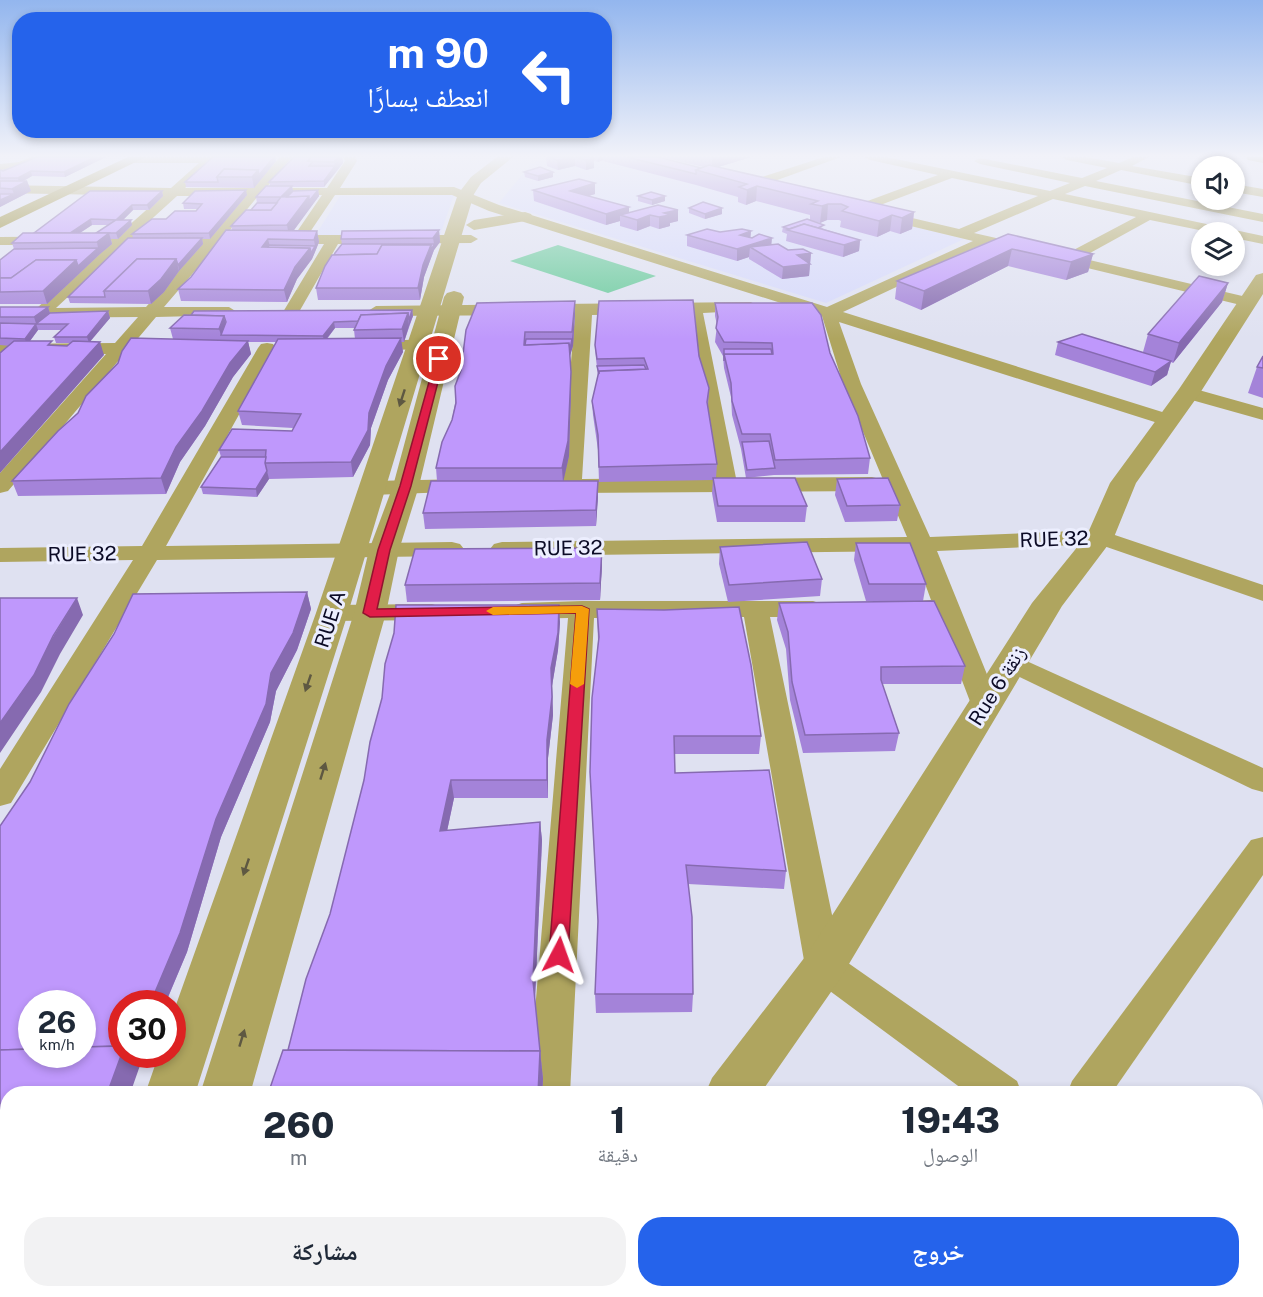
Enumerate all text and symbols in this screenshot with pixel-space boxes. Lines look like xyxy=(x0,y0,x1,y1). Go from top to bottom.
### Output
text: 90 m xyxy=(387,28,489,77)
icon: left xyxy=(510,36,588,114)
text: انعطف يسارًا xyxy=(368,81,489,113)
map controls xyxy=(1191,156,1245,276)
button: sound xyxy=(1191,156,1245,210)
button: layers xyxy=(1191,222,1245,276)
pin xyxy=(413,333,464,384)
icon: arrive xyxy=(422,342,455,375)
one-way arrow xyxy=(396,389,406,407)
street label: RUE 32 xyxy=(1019,526,1089,552)
street label: RUE 32 xyxy=(533,535,603,561)
street label: RUE 32 xyxy=(47,541,117,567)
street label: RUE A xyxy=(310,587,350,651)
street label: Rue 6 زنقة xyxy=(963,642,1031,730)
one-way arrow xyxy=(303,674,313,692)
one-way arrow xyxy=(319,762,328,780)
one-way arrow xyxy=(240,858,250,876)
position arrow xyxy=(527,923,591,987)
speed limit sign: 30 xyxy=(108,990,186,1068)
text: 26 xyxy=(38,1004,76,1040)
one-way arrow xyxy=(238,1029,247,1047)
text: km/h xyxy=(39,1036,75,1053)
text: 1 xyxy=(610,1099,626,1141)
text: 19:43 xyxy=(901,1099,1000,1141)
text: 260 xyxy=(263,1104,335,1146)
text: دقيقة xyxy=(597,1143,638,1167)
text: الوصول xyxy=(923,1143,978,1167)
text: m xyxy=(290,1146,307,1170)
button: مشاركة xyxy=(24,1217,626,1286)
button: خروج xyxy=(638,1217,1239,1286)

